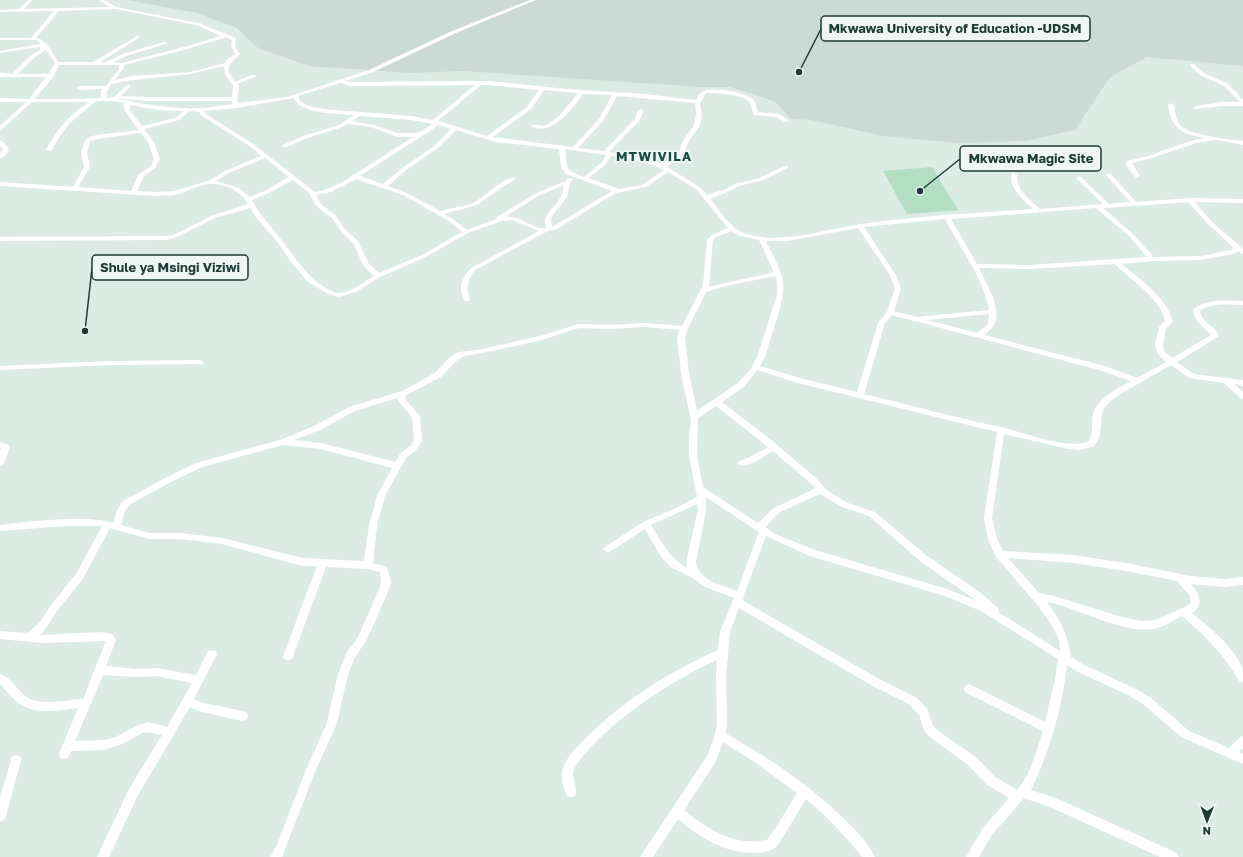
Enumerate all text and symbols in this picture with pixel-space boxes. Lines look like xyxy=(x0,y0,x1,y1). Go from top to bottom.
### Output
callout: Mkwawa University of Education -UDSM xyxy=(821,16,1090,41)
text: Mkwawa University of Education -UDSM xyxy=(829,20,1082,36)
callout: Mkwawa Magic Site xyxy=(960,146,1101,171)
district label: MTWIVILA xyxy=(616,148,692,164)
text: Mkwawa Magic Site xyxy=(969,150,1094,166)
callout: Shule ya Msingi Viziwi xyxy=(92,255,248,280)
text: Shule ya Msingi Viziwi xyxy=(100,259,240,275)
north arrow xyxy=(1187,801,1227,841)
text: N xyxy=(1203,825,1211,838)

